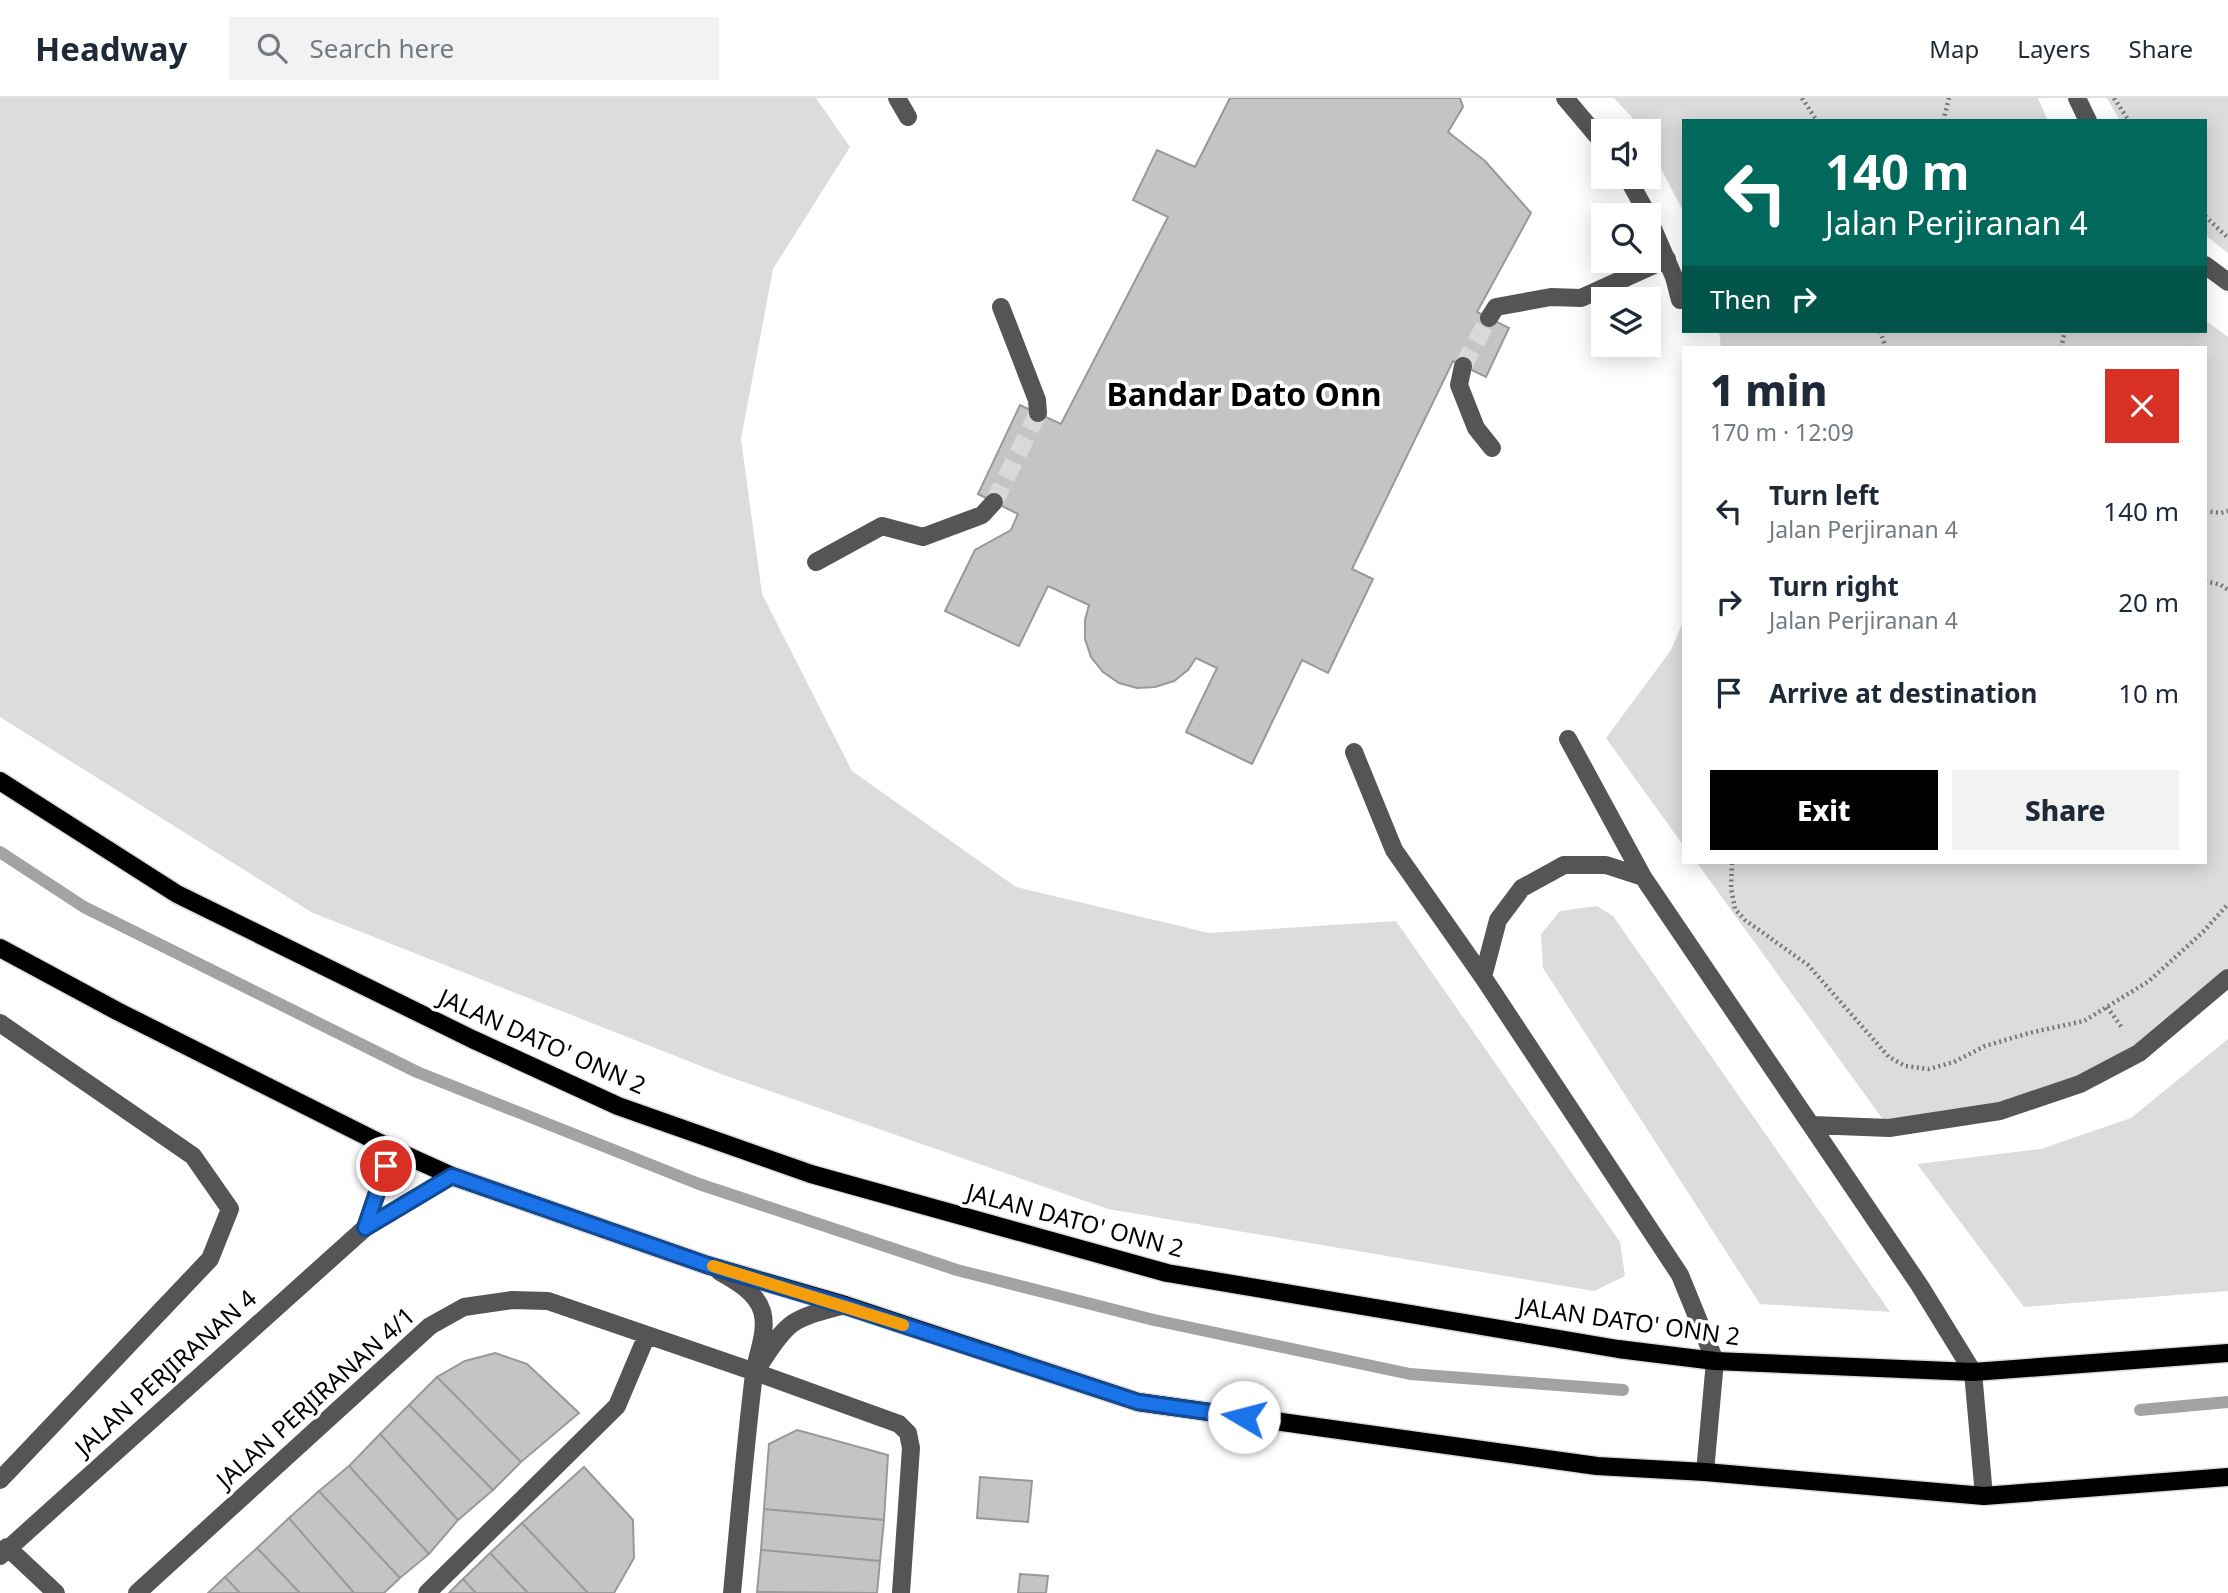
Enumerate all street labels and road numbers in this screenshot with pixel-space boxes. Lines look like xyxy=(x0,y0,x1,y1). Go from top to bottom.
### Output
street label: JALAN DATO' ONN 2 xyxy=(432,979,651,1101)
street label: JALAN DATO' ONN 2 xyxy=(961,1174,1188,1264)
street label: JALAN PERJIRANAN 4 xyxy=(66,1281,263,1464)
street label: JALAN DATO' ONN 2 xyxy=(1514,1288,1742,1352)
street label: JALAN PERJIRANAN 4/1 xyxy=(207,1299,421,1496)

